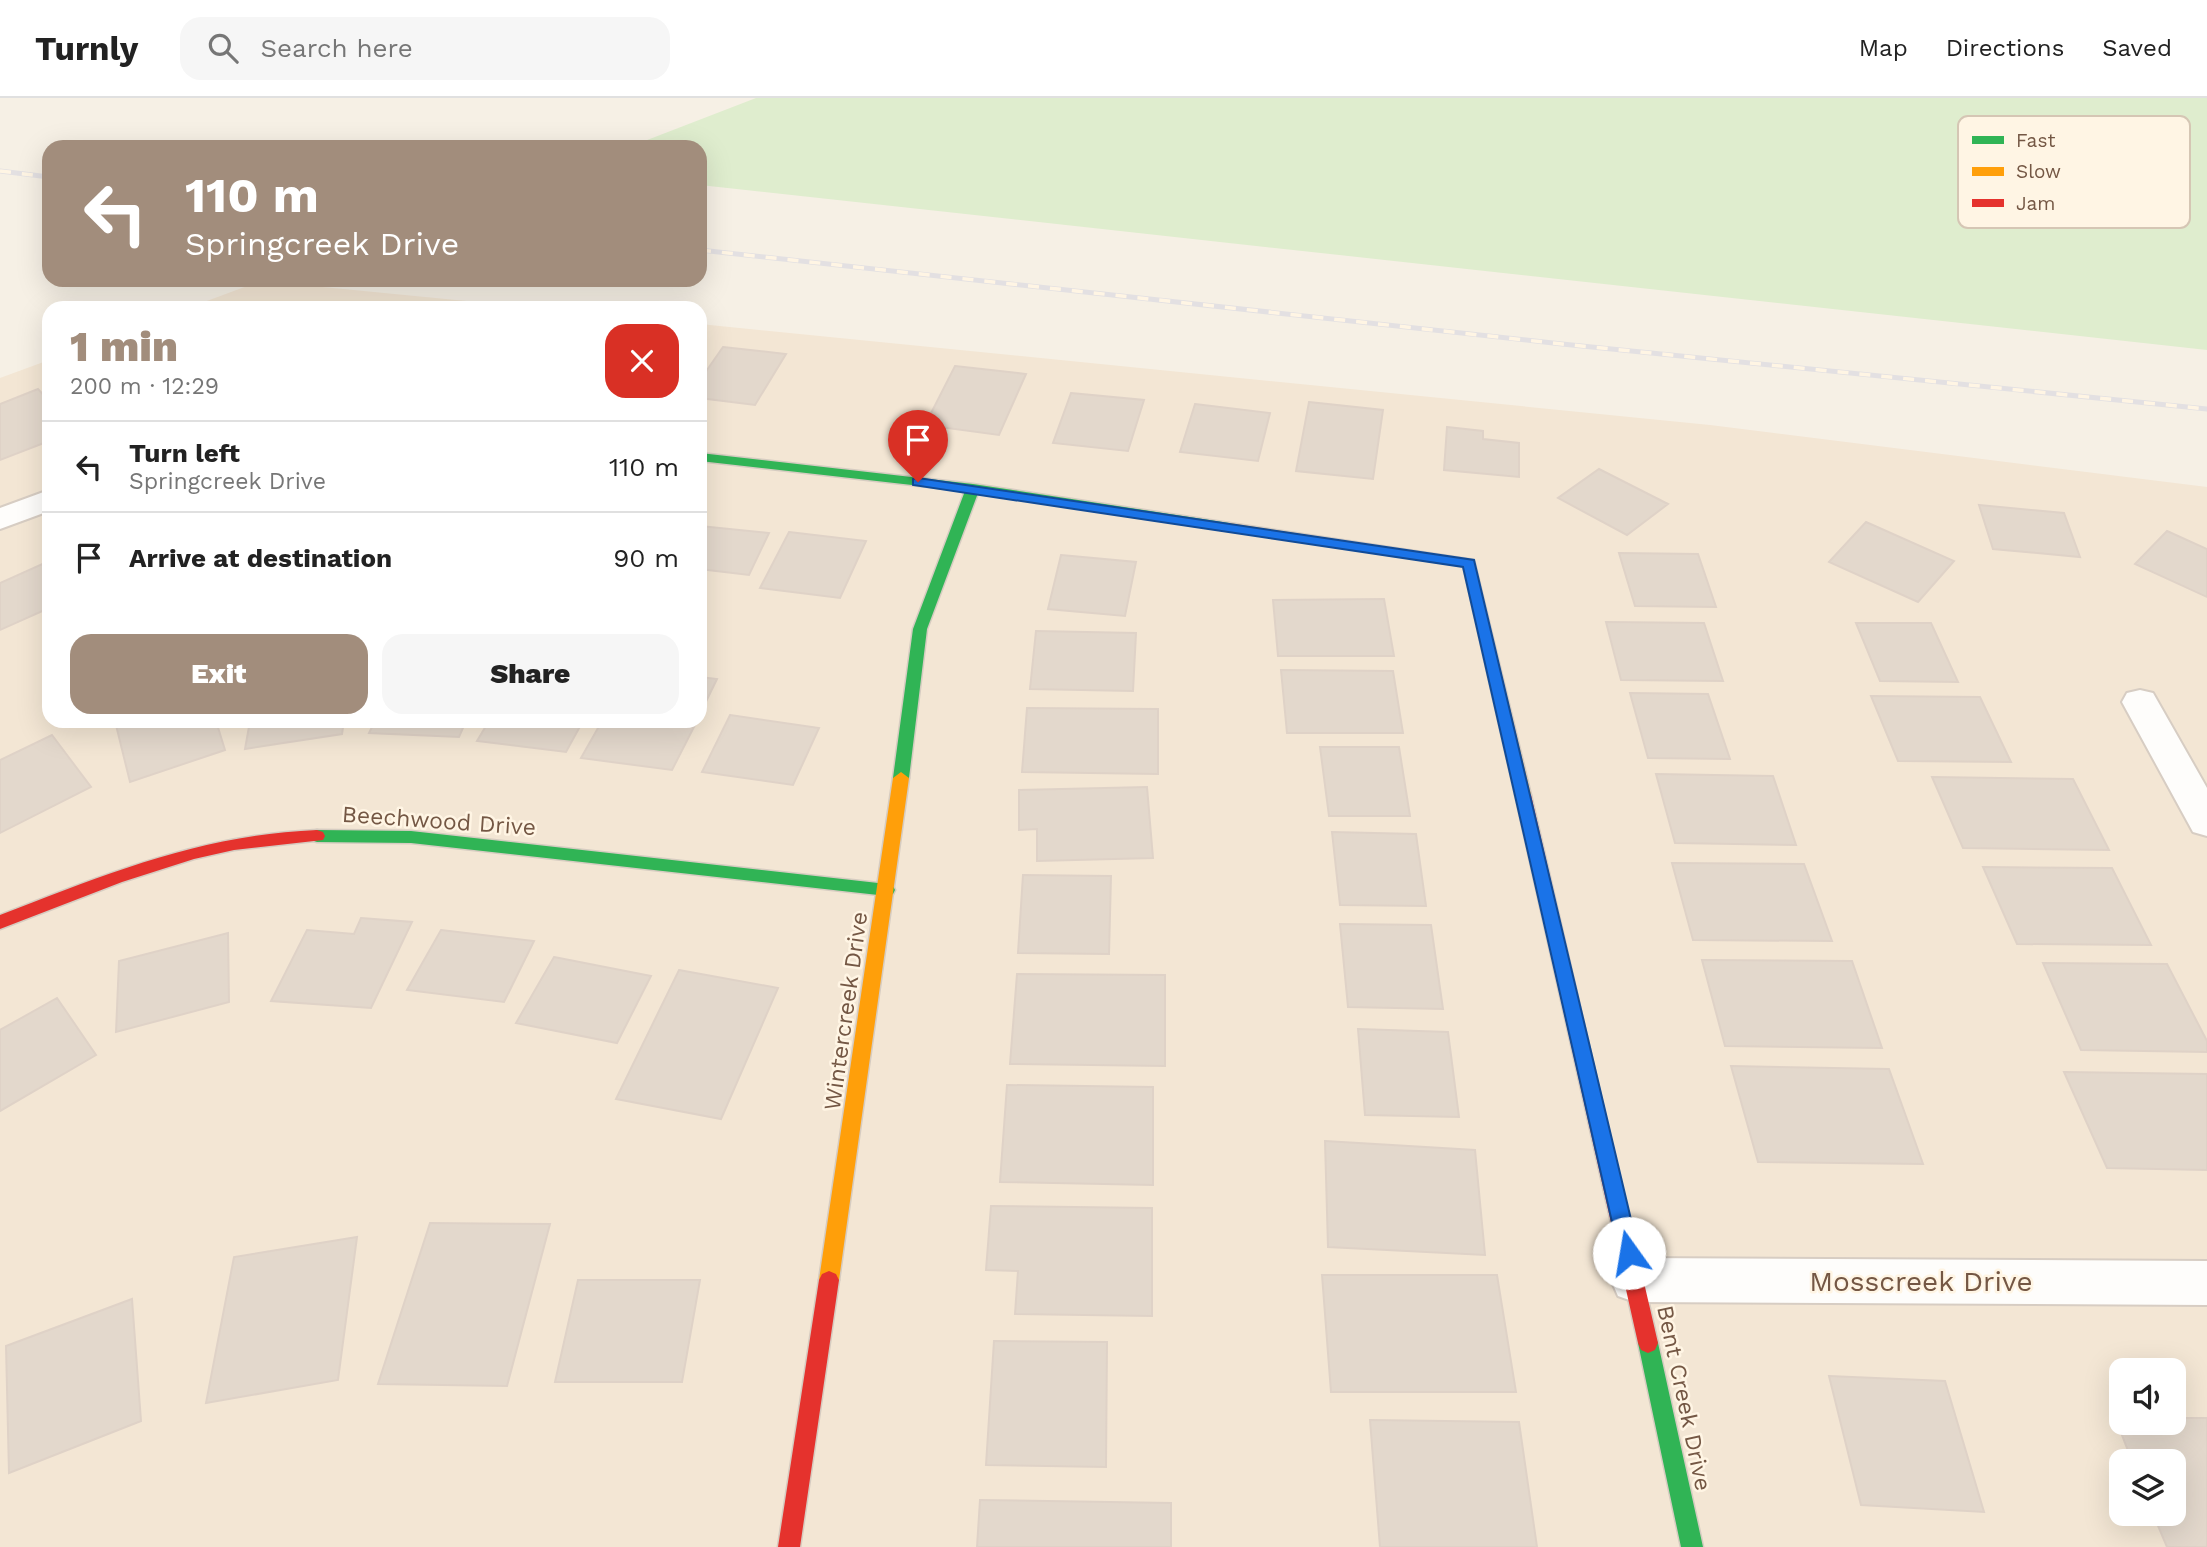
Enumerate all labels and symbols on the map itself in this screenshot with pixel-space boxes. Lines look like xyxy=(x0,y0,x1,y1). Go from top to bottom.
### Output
legend xyxy=(1958,116,2190,228)
text: Fast xyxy=(2016,129,2055,152)
text: Slow xyxy=(2016,160,2061,183)
text: Jam xyxy=(2016,192,2055,215)
pin xyxy=(888,410,948,482)
street label: Beechwood Drive xyxy=(341,801,537,841)
street label: Wintercreek Drive xyxy=(819,910,873,1112)
position arrow xyxy=(1592,1216,1666,1290)
street label: Mosscreek Drive xyxy=(1809,1265,2033,1298)
street label: Bent Creek Drive xyxy=(1651,1303,1717,1493)

